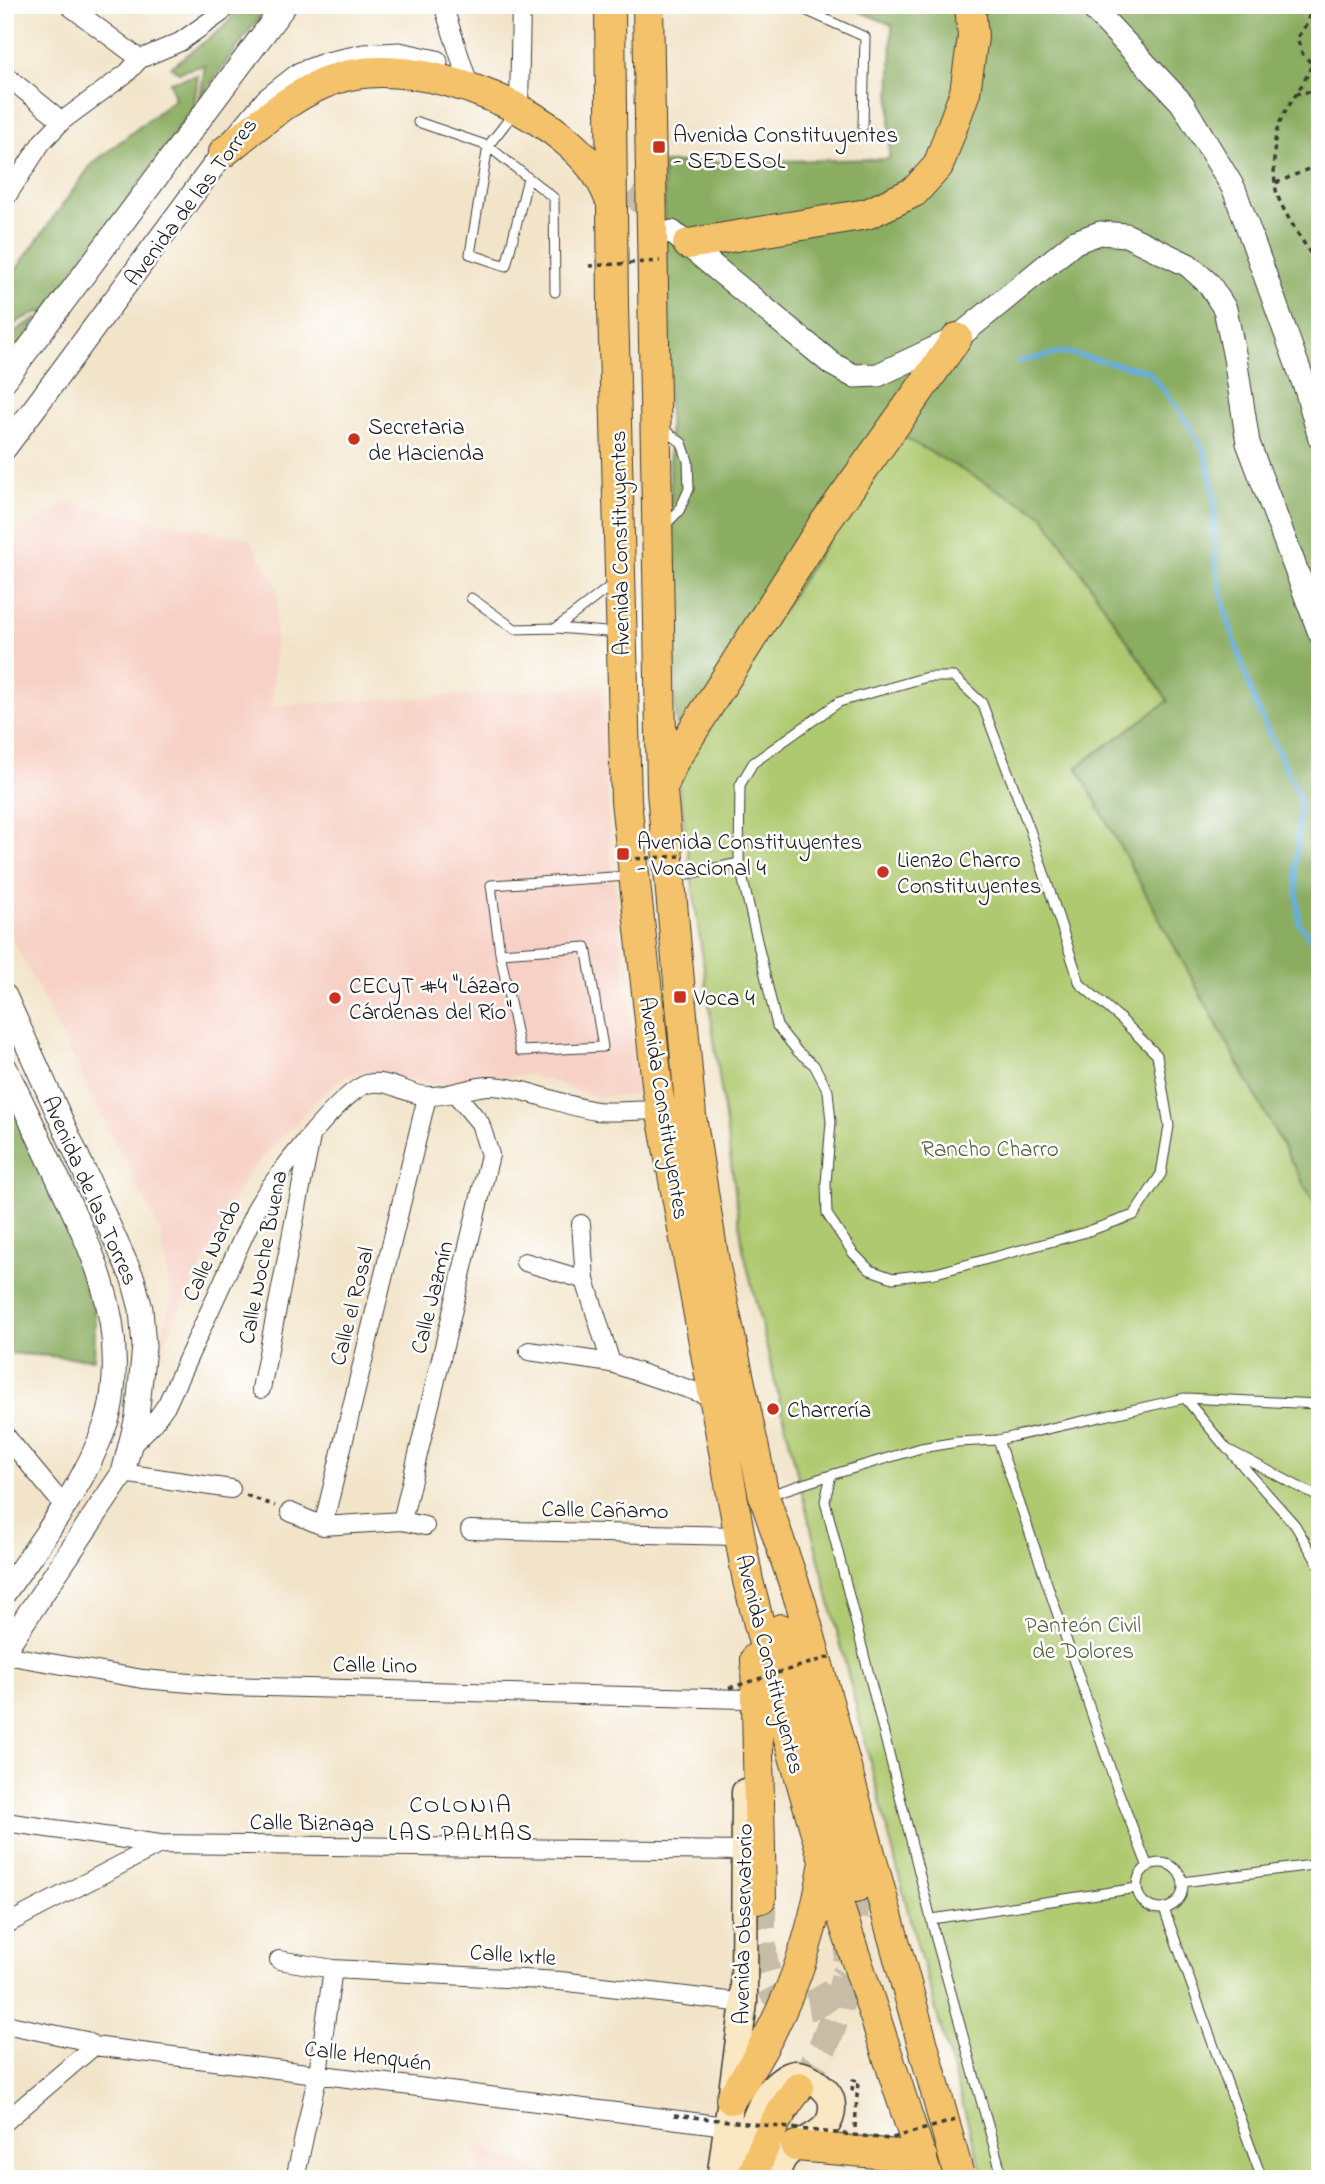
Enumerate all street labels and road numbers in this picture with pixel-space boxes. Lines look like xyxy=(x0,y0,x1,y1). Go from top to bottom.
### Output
street label: Avenida de las Torres xyxy=(117,111,267,294)
street label: Avenida Constituyentes xyxy=(603,430,642,656)
street label: Avenida Constituyentes xyxy=(627,995,696,1222)
street label: Avenida de las Torres xyxy=(32,1091,145,1291)
street label: Calle Noche Buena xyxy=(231,1168,297,1347)
street label: Calle Nardo xyxy=(175,1195,251,1307)
street label: Calle Jazmín xyxy=(403,1238,463,1358)
street label: Calle el Rosal xyxy=(323,1244,384,1370)
street label: Calle Cañamo xyxy=(541,1494,669,1529)
street label: Avenida Constituyentes xyxy=(723,1551,812,1778)
street label: Calle Lino xyxy=(332,1649,418,1684)
street label: Calle Biznaga xyxy=(249,1807,375,1843)
street label: Avenida Observatorio xyxy=(726,1823,763,2025)
street label: Calle Ixtle xyxy=(469,1937,558,1976)
street label: Calle Henquén xyxy=(302,2033,433,2082)

